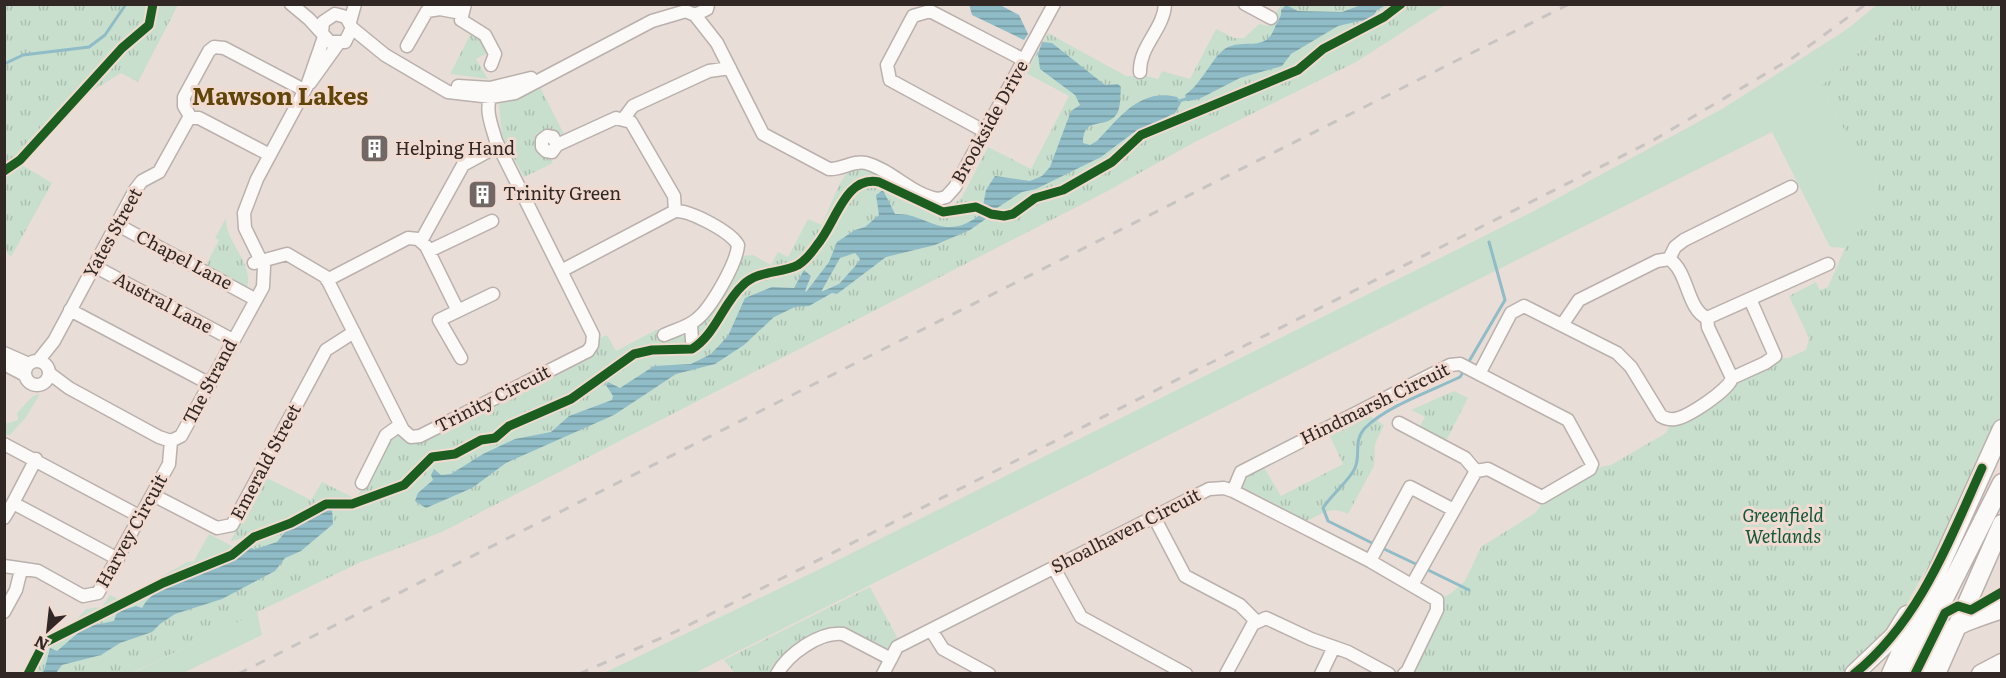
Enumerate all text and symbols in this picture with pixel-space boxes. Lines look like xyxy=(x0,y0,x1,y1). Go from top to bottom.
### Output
street label: Brookside Drive xyxy=(944,55,1034,188)
district label: Mawson Lakes xyxy=(192,77,368,112)
building icon: Helping Hand xyxy=(358,133,390,165)
place label: Helping Hand xyxy=(395,134,515,161)
building icon: Trinity Green xyxy=(466,178,498,210)
place label: Trinity Green xyxy=(503,179,621,206)
street label: Yates Street xyxy=(76,181,148,282)
street label: Chapel Lane xyxy=(132,222,238,295)
street label: Austral Lane xyxy=(109,264,218,339)
street label: The Strand xyxy=(175,334,243,429)
street label: Hindmarsh Circuit xyxy=(1295,354,1454,451)
street label: Trinity Circuit xyxy=(430,357,555,438)
street label: Emerald Street xyxy=(223,398,307,524)
street label: Harvey Circuit xyxy=(88,468,173,592)
street label: Shoalhaven Circuit xyxy=(1046,480,1205,579)
park label: Greenfield Wetlands xyxy=(1742,501,1824,549)
north arrow xyxy=(18,600,78,660)
text: N xyxy=(29,631,52,658)

